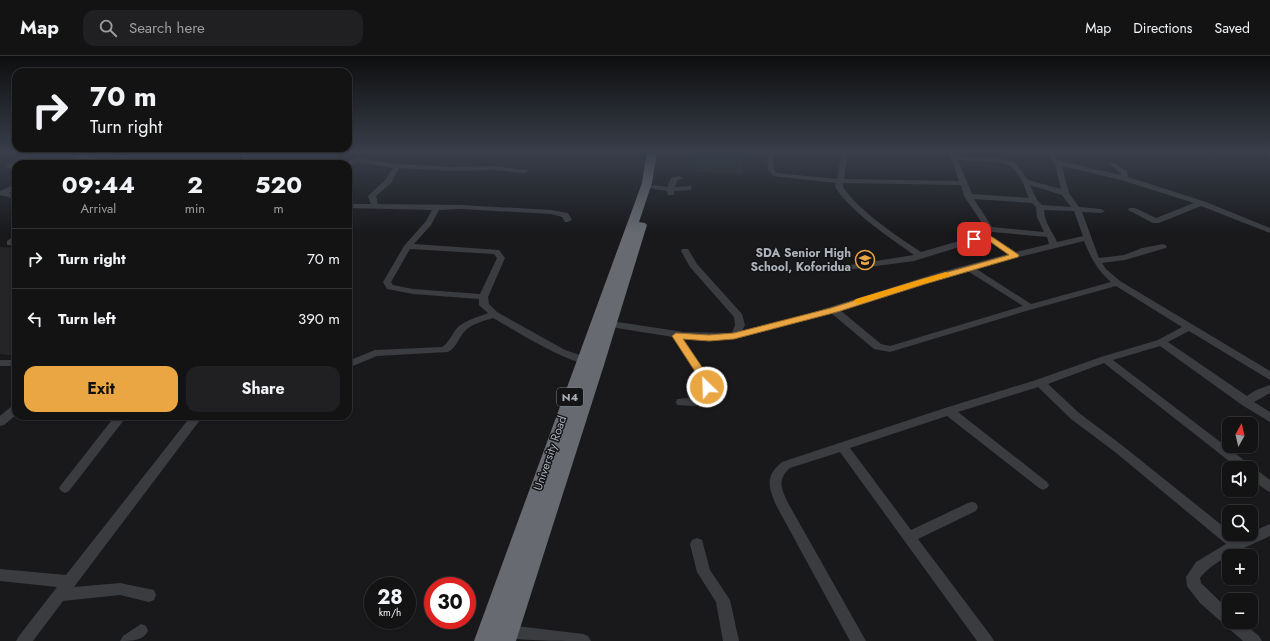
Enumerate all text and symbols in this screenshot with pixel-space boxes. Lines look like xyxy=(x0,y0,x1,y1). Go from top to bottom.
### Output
search box xyxy=(83,10,363,46)
text: Map xyxy=(20,14,59,41)
icon: search xyxy=(97,17,119,39)
text: Search here xyxy=(129,17,205,39)
text: Map xyxy=(1085,18,1111,38)
text: Directions xyxy=(1133,18,1193,38)
text: Saved xyxy=(1215,18,1250,38)
text: 70 m xyxy=(90,76,157,117)
icon: right xyxy=(24,84,76,136)
text: Turn right xyxy=(90,114,162,140)
text: 09:44 xyxy=(62,167,135,202)
text: 2 xyxy=(187,167,203,202)
text: 520 xyxy=(255,167,302,202)
text: Arrival xyxy=(81,199,116,218)
text: min xyxy=(185,199,205,218)
text: m xyxy=(274,199,284,218)
pin xyxy=(957,222,991,256)
icon: arrive xyxy=(963,228,985,250)
place label: SDA Senior High School, Koforidua xyxy=(751,244,851,276)
icon: right xyxy=(24,248,46,270)
text: Turn right xyxy=(58,248,126,270)
text: 70 m xyxy=(307,248,340,270)
school or university icon: SDA Senior High School, Koforidua xyxy=(854,249,876,271)
icon: left xyxy=(24,308,46,330)
text: Turn left xyxy=(58,308,116,330)
text: 390 m xyxy=(298,308,340,330)
button: Exit xyxy=(24,366,178,412)
button: Share xyxy=(186,366,340,412)
position arrow xyxy=(686,366,728,408)
road number: N4 xyxy=(557,388,583,406)
street label: University Road xyxy=(529,413,571,493)
north arrow xyxy=(1222,417,1258,453)
map controls xyxy=(1222,417,1258,629)
button: sound xyxy=(1222,461,1258,497)
button: search xyxy=(1222,505,1258,541)
button: + xyxy=(1222,549,1258,585)
speed limit sign: 30 xyxy=(424,577,476,629)
text: 28 xyxy=(377,583,403,612)
button: − xyxy=(1222,593,1258,629)
text: km/h xyxy=(379,605,401,620)

